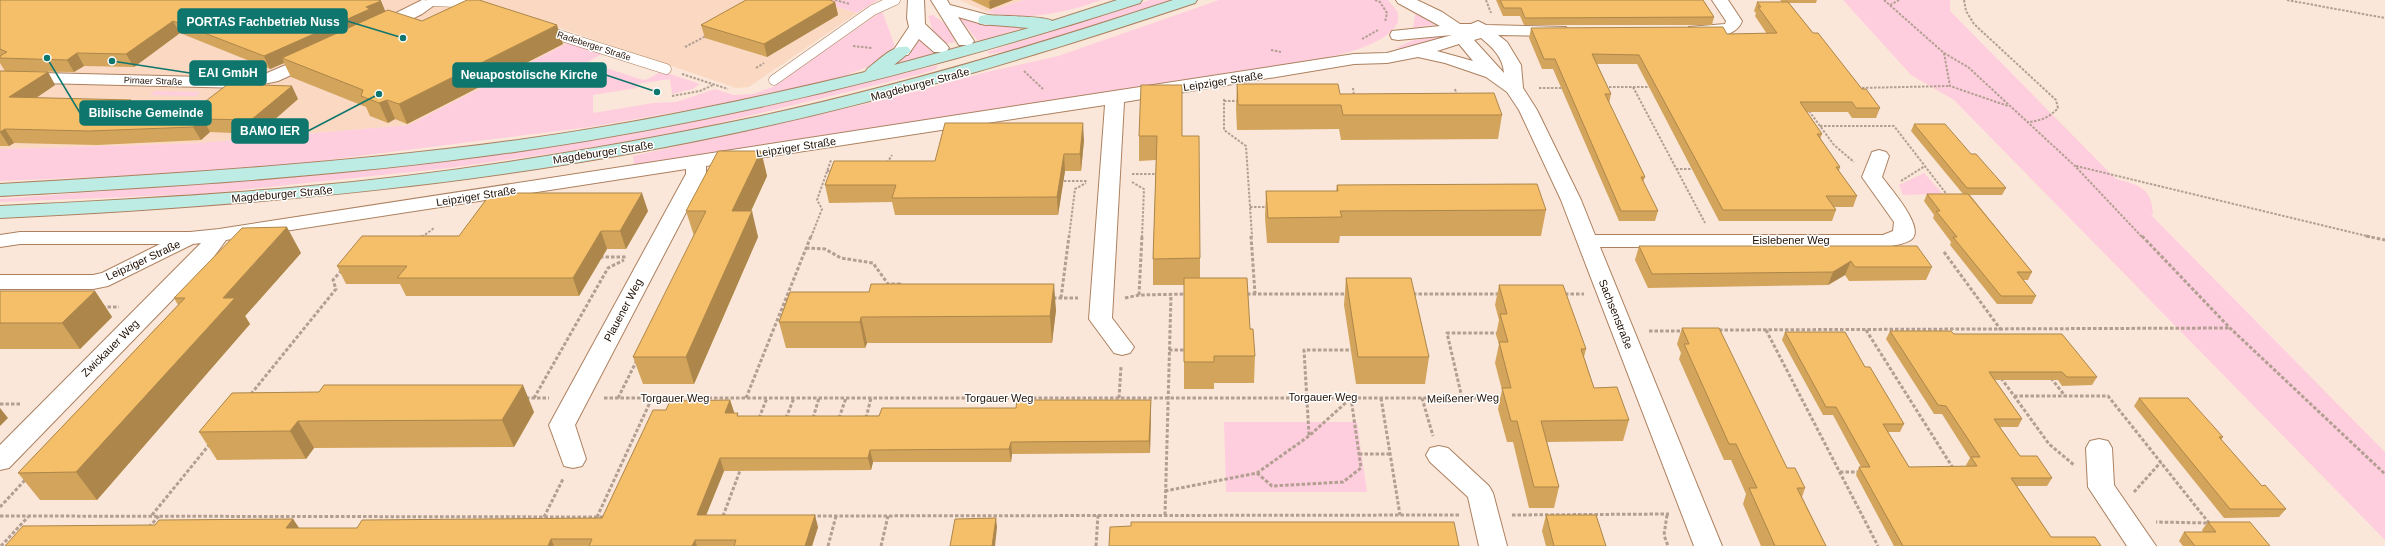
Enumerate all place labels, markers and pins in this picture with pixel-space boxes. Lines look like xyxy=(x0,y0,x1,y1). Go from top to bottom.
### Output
callout: PORTAS Fachbetrieb Nuss xyxy=(178,9,347,33)
callout: EAI GmbH xyxy=(190,61,266,85)
callout: Neuapostolische Kirche xyxy=(453,63,606,87)
callout: Biblische Gemeinde xyxy=(80,101,211,125)
callout: BAMO IER xyxy=(232,119,308,143)

